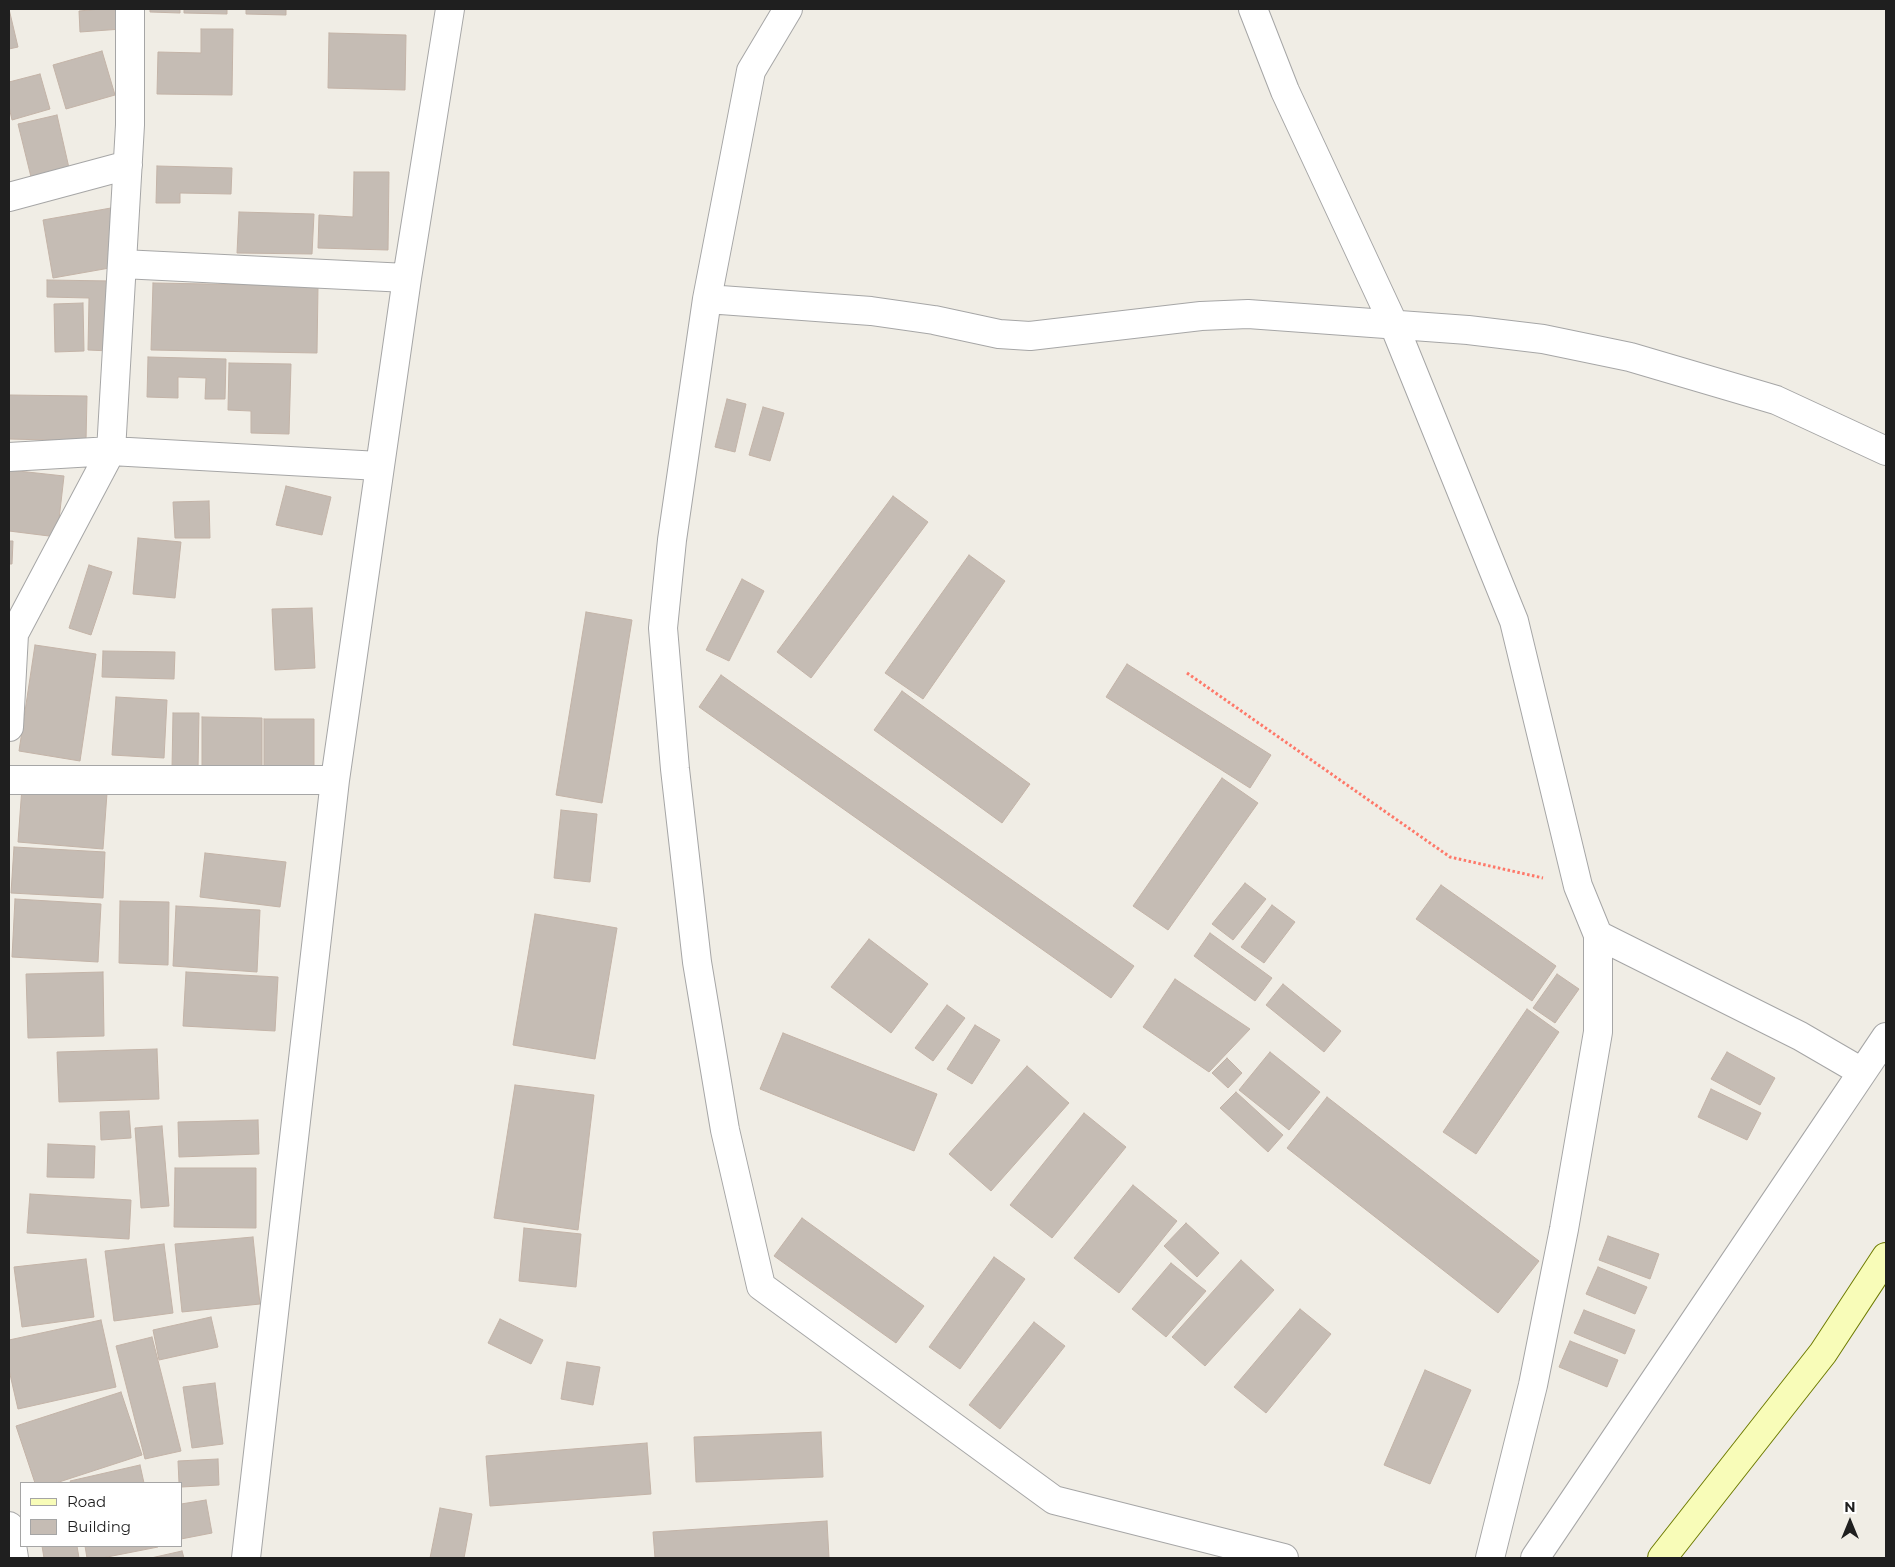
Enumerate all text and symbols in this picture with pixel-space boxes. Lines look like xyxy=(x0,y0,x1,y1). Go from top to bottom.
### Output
legend xyxy=(20,1482,182,1547)
text: Road xyxy=(67,1492,106,1511)
north arrow xyxy=(1825,1497,1875,1547)
text: N xyxy=(1844,1498,1856,1516)
text: Building xyxy=(67,1517,131,1536)

